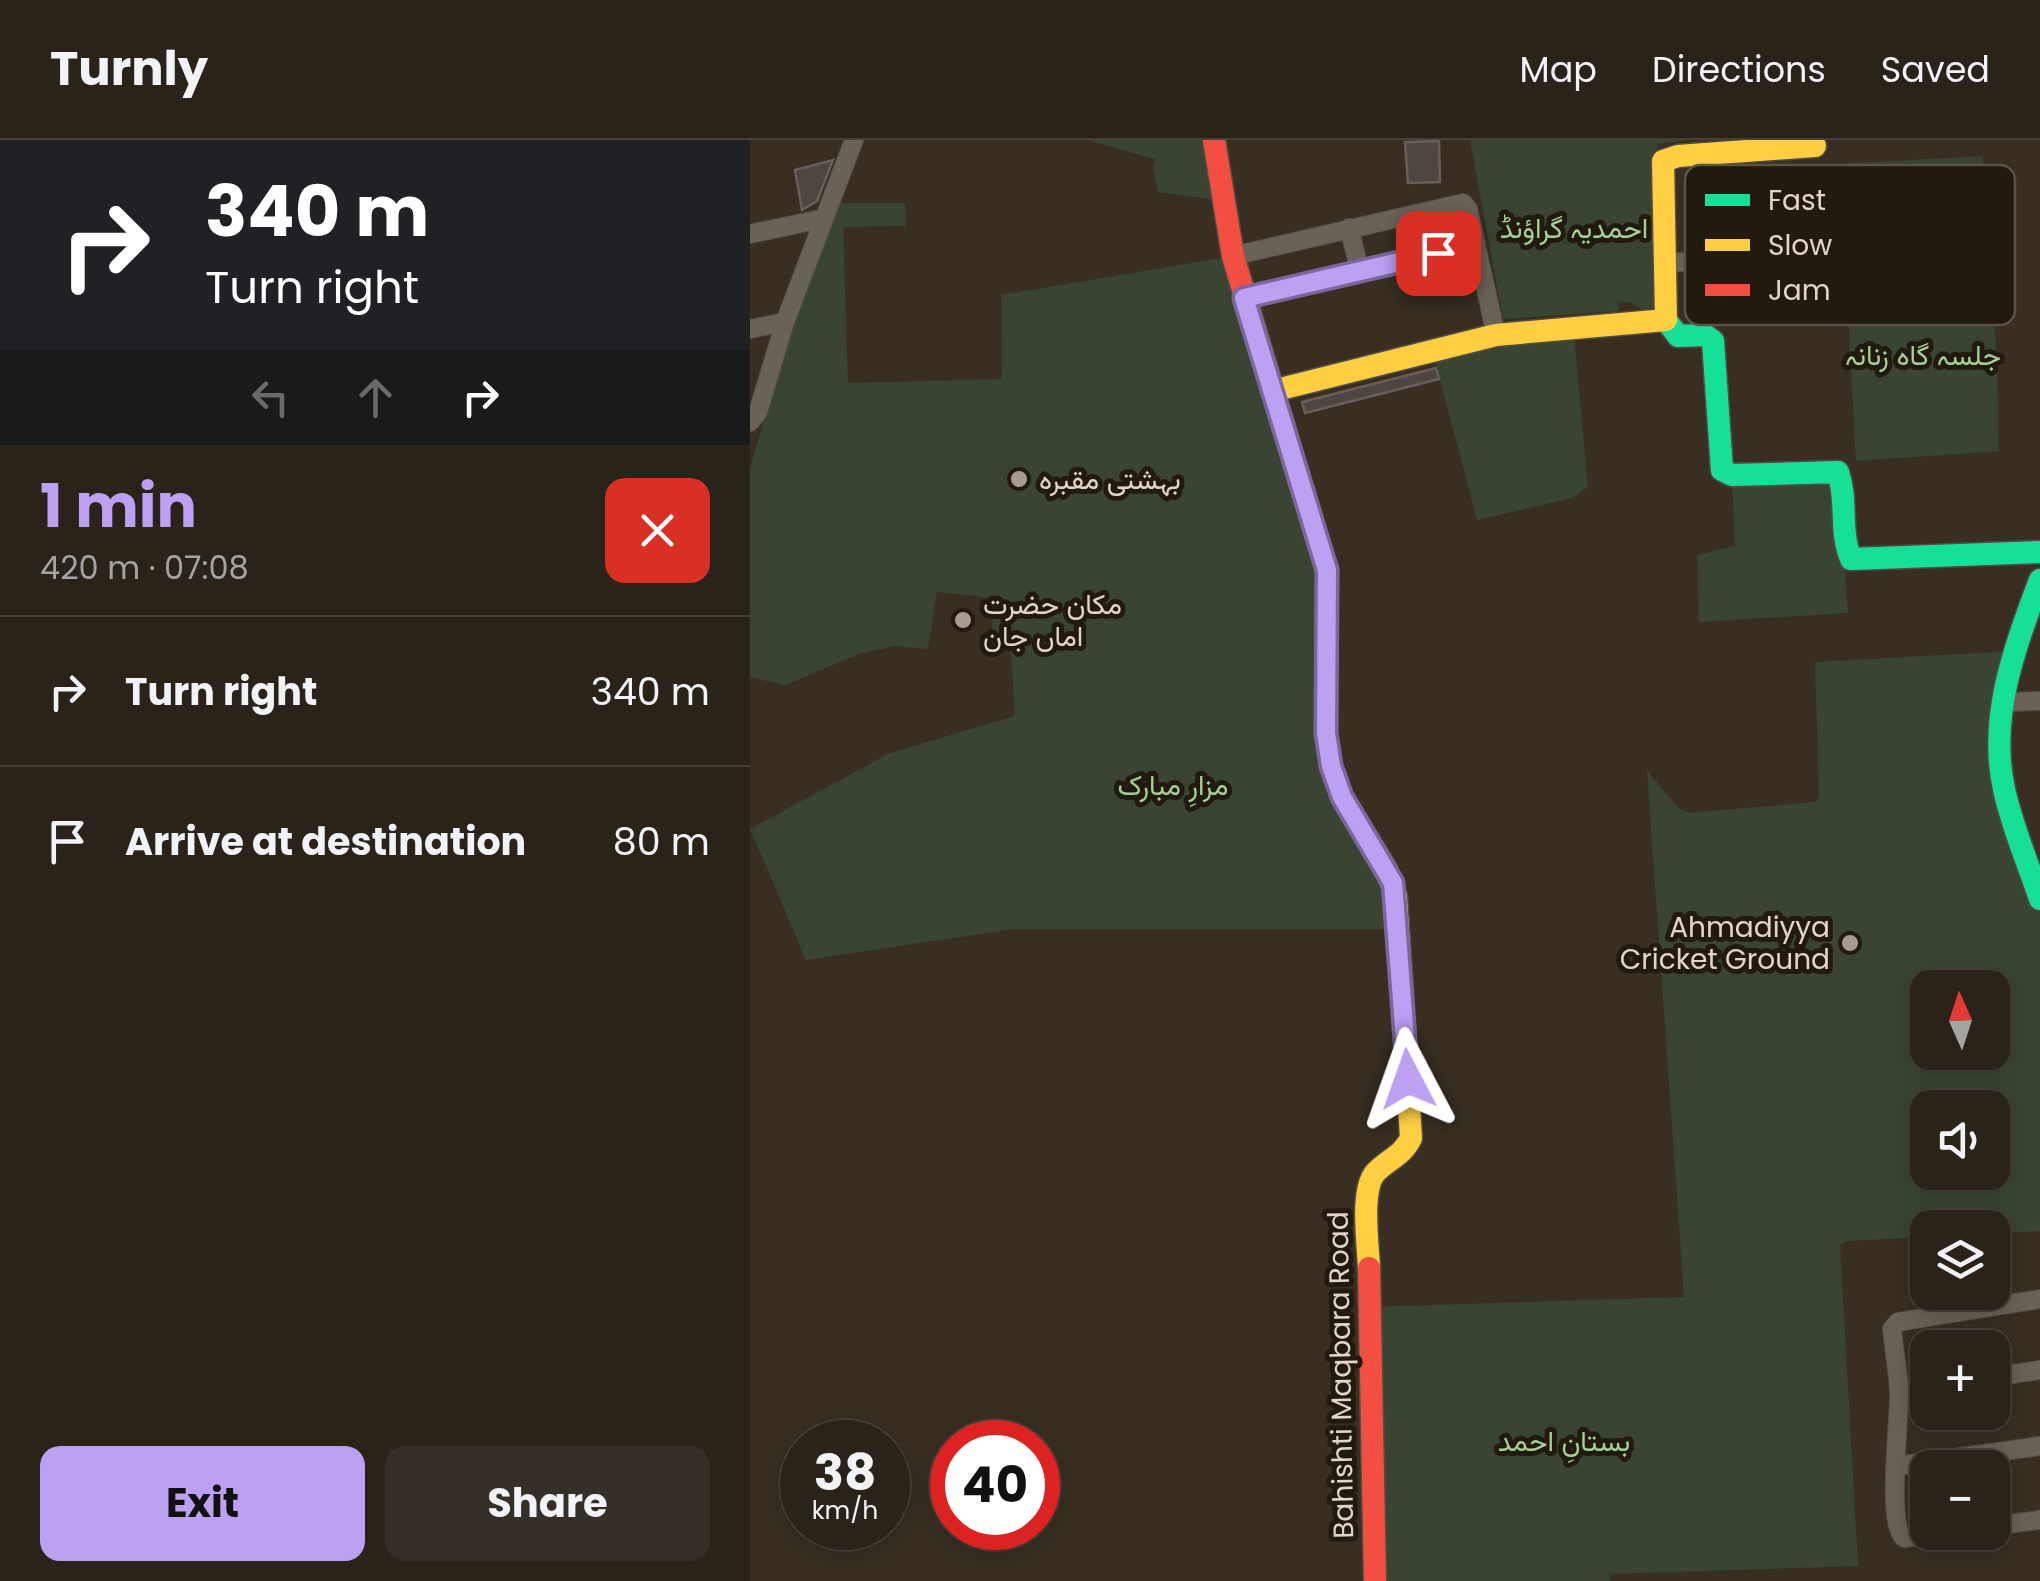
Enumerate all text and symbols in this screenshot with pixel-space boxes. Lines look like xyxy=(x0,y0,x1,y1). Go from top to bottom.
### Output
text: Turnly xyxy=(50,35,208,102)
text: Map xyxy=(1520,45,1597,94)
text: Directions xyxy=(1652,45,1826,94)
text: Saved xyxy=(1881,45,1990,94)
text: 340 m xyxy=(205,162,429,261)
legend xyxy=(1685,165,2015,325)
icon: right xyxy=(40,180,170,310)
text: Fast xyxy=(1768,181,1826,220)
park label: احمدیہ گراؤنڈ xyxy=(1500,209,1648,248)
pin xyxy=(1396,211,1481,296)
icon: arrive xyxy=(1411,226,1466,281)
text: Slow xyxy=(1768,226,1832,265)
text: Turn right xyxy=(205,256,419,319)
text: Jam xyxy=(1768,271,1831,310)
park label: جلسہ گاہ زنانہ xyxy=(1845,336,2001,375)
icon: left xyxy=(243,370,298,425)
icon: ahead xyxy=(348,370,403,425)
icon: right xyxy=(453,370,508,425)
place label: بہشتی مقبرہ xyxy=(1039,460,1181,499)
text: 1 min xyxy=(40,464,197,548)
marker: بہشتی مقبرہ xyxy=(1008,468,1030,490)
button: close xyxy=(605,478,710,583)
text: 420 m · 07:08 xyxy=(40,545,249,590)
place label: مکان حضرت اماں جان xyxy=(983,585,1122,656)
marker: مکان حضرت اماں جان xyxy=(952,609,974,631)
icon: right xyxy=(40,664,95,719)
text: Turn right xyxy=(125,665,317,718)
text: 340 m xyxy=(591,665,710,718)
park label: مزارِ مبارک xyxy=(1118,766,1228,807)
icon: arrive xyxy=(40,814,95,869)
text: Arrive at destination xyxy=(125,815,526,868)
text: 80 m xyxy=(613,815,710,868)
place label: Ahmadiyya Cricket Ground xyxy=(1620,908,1830,979)
marker: Ahmadiyya Cricket Ground xyxy=(1839,932,1861,954)
north arrow xyxy=(1910,970,2010,1070)
map controls xyxy=(1910,970,2010,1550)
position arrow xyxy=(1356,1027,1460,1131)
button: sound xyxy=(1910,1090,2010,1190)
button: layers xyxy=(1910,1210,2010,1310)
street label: Bahishti Maqbara Road xyxy=(1319,1211,1363,1539)
button: + xyxy=(1910,1330,2010,1430)
speed limit sign: 40 xyxy=(930,1420,1060,1550)
park label: بستانِ احمد xyxy=(1498,1422,1630,1463)
text: 38 xyxy=(814,1437,876,1508)
button: Exit xyxy=(40,1446,365,1561)
button: Share xyxy=(385,1446,710,1561)
button: − xyxy=(1910,1450,2010,1550)
text: km/h xyxy=(812,1493,878,1528)

